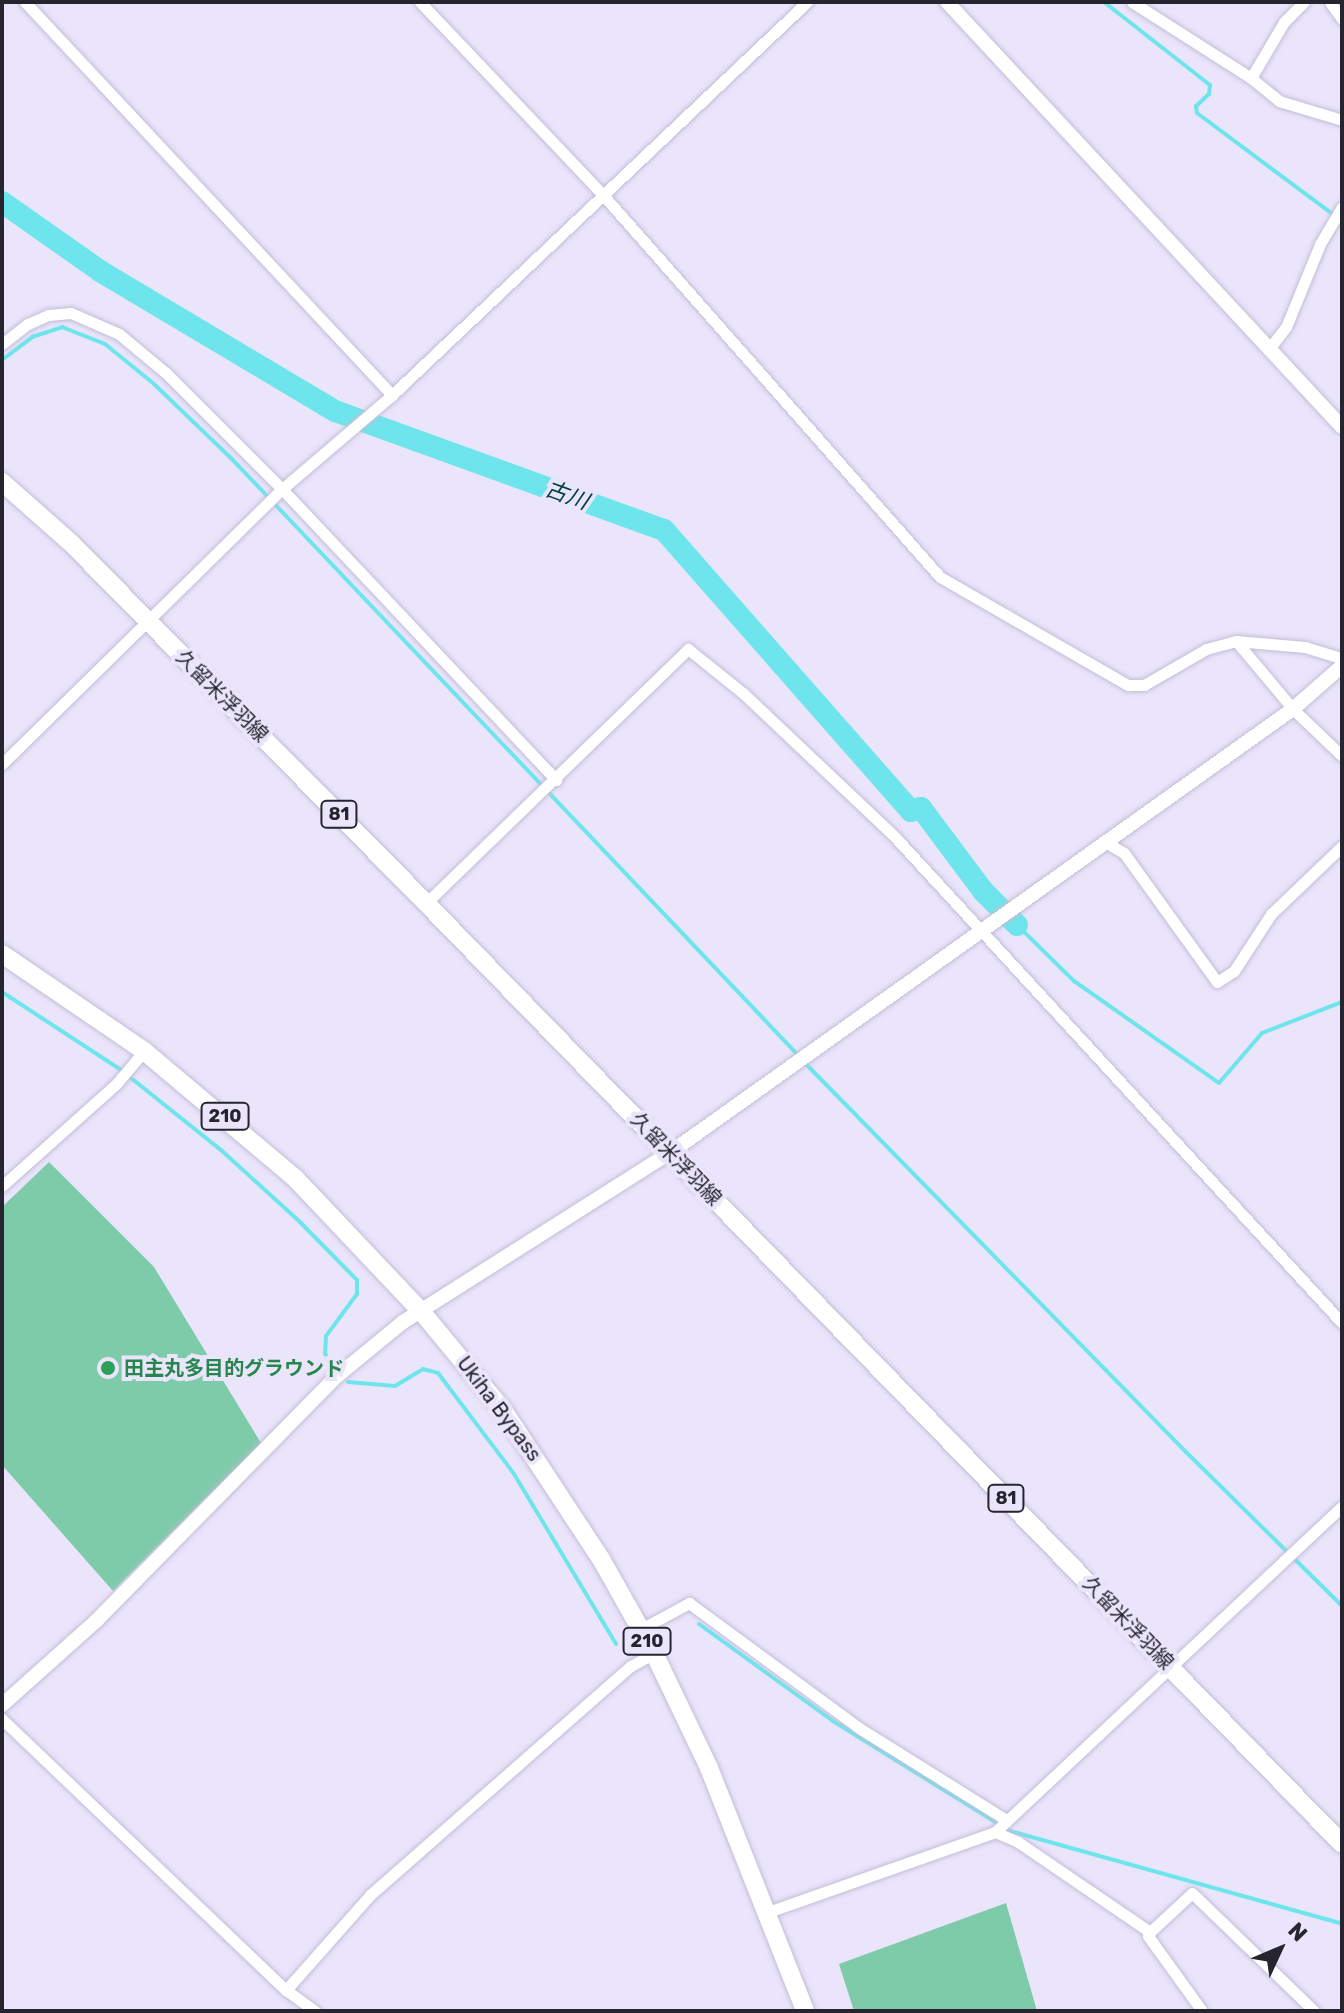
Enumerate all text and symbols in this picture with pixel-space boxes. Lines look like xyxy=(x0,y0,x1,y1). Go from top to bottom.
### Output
water label: 古川 xyxy=(542,475,592,515)
street label: 久留米浮羽線 xyxy=(171,645,273,747)
road number: 81 xyxy=(319,800,359,828)
road number: 210 xyxy=(199,1102,251,1130)
street label: 久留米浮羽線 xyxy=(626,1108,726,1210)
street label: Ukiha Bypass xyxy=(452,1352,546,1466)
place label: 田主丸多目的グラウンド xyxy=(124,1356,344,1380)
marker: 田主丸多目的グラウンド xyxy=(99,1359,117,1377)
road number: 81 xyxy=(986,1484,1026,1512)
street label: 久留米浮羽線 xyxy=(1078,1572,1178,1674)
road number: 210 xyxy=(621,1627,673,1655)
north arrow xyxy=(1240,1909,1320,1989)
text: N xyxy=(1282,1917,1313,1947)

